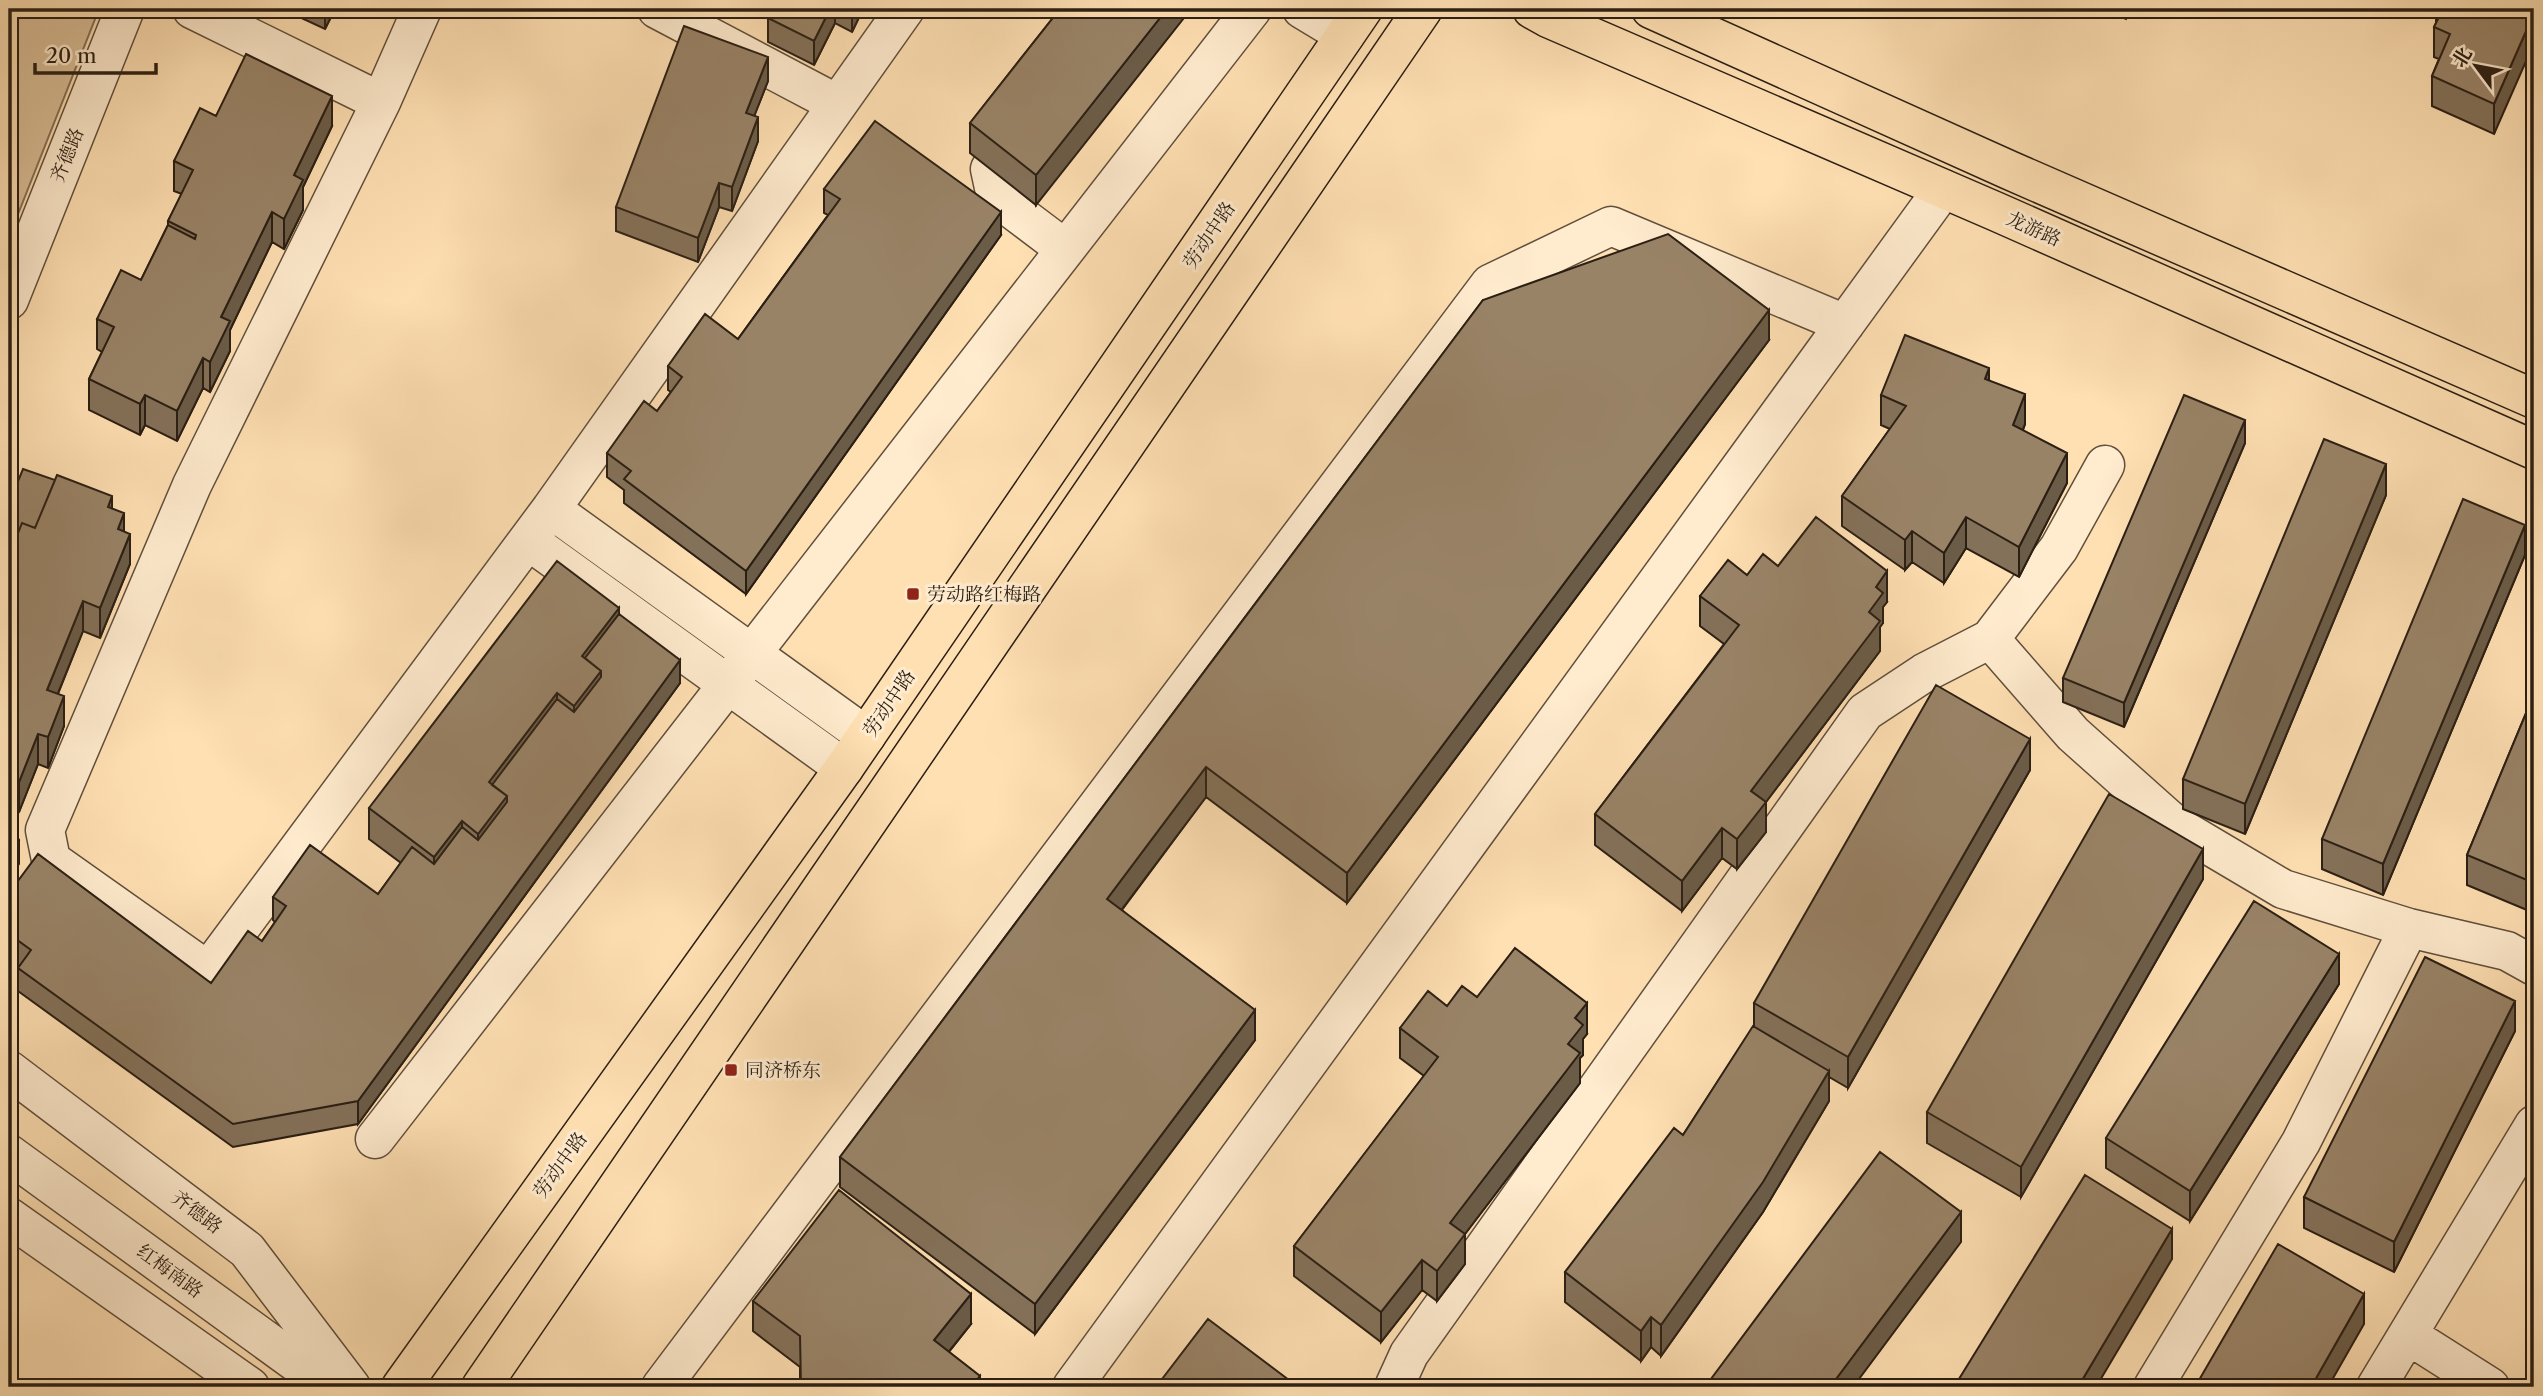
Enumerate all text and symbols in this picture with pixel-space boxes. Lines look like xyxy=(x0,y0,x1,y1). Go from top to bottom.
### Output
scale bar xyxy=(35,32,156,76)
north arrow xyxy=(2442,32,2512,102)
text: 20 m xyxy=(46,43,97,68)
text: 北 xyxy=(2447,43,2477,71)
street label: 齐德路 xyxy=(46,124,88,186)
street label: 劳动中路 xyxy=(1178,197,1240,273)
street label: 龙游路 xyxy=(2003,207,2065,251)
place label: 劳动路红梅路 xyxy=(927,583,1041,606)
marker: 劳动路红梅路 xyxy=(905,586,921,602)
street label: 劳动中路 xyxy=(858,665,920,741)
place label: 同济桥东 xyxy=(745,1059,821,1082)
marker: 同济桥东 xyxy=(723,1062,739,1078)
street label: 劳动中路 xyxy=(528,1127,592,1203)
street label: 齐德路 xyxy=(167,1186,227,1238)
street label: 红梅南路 xyxy=(132,1239,208,1303)

